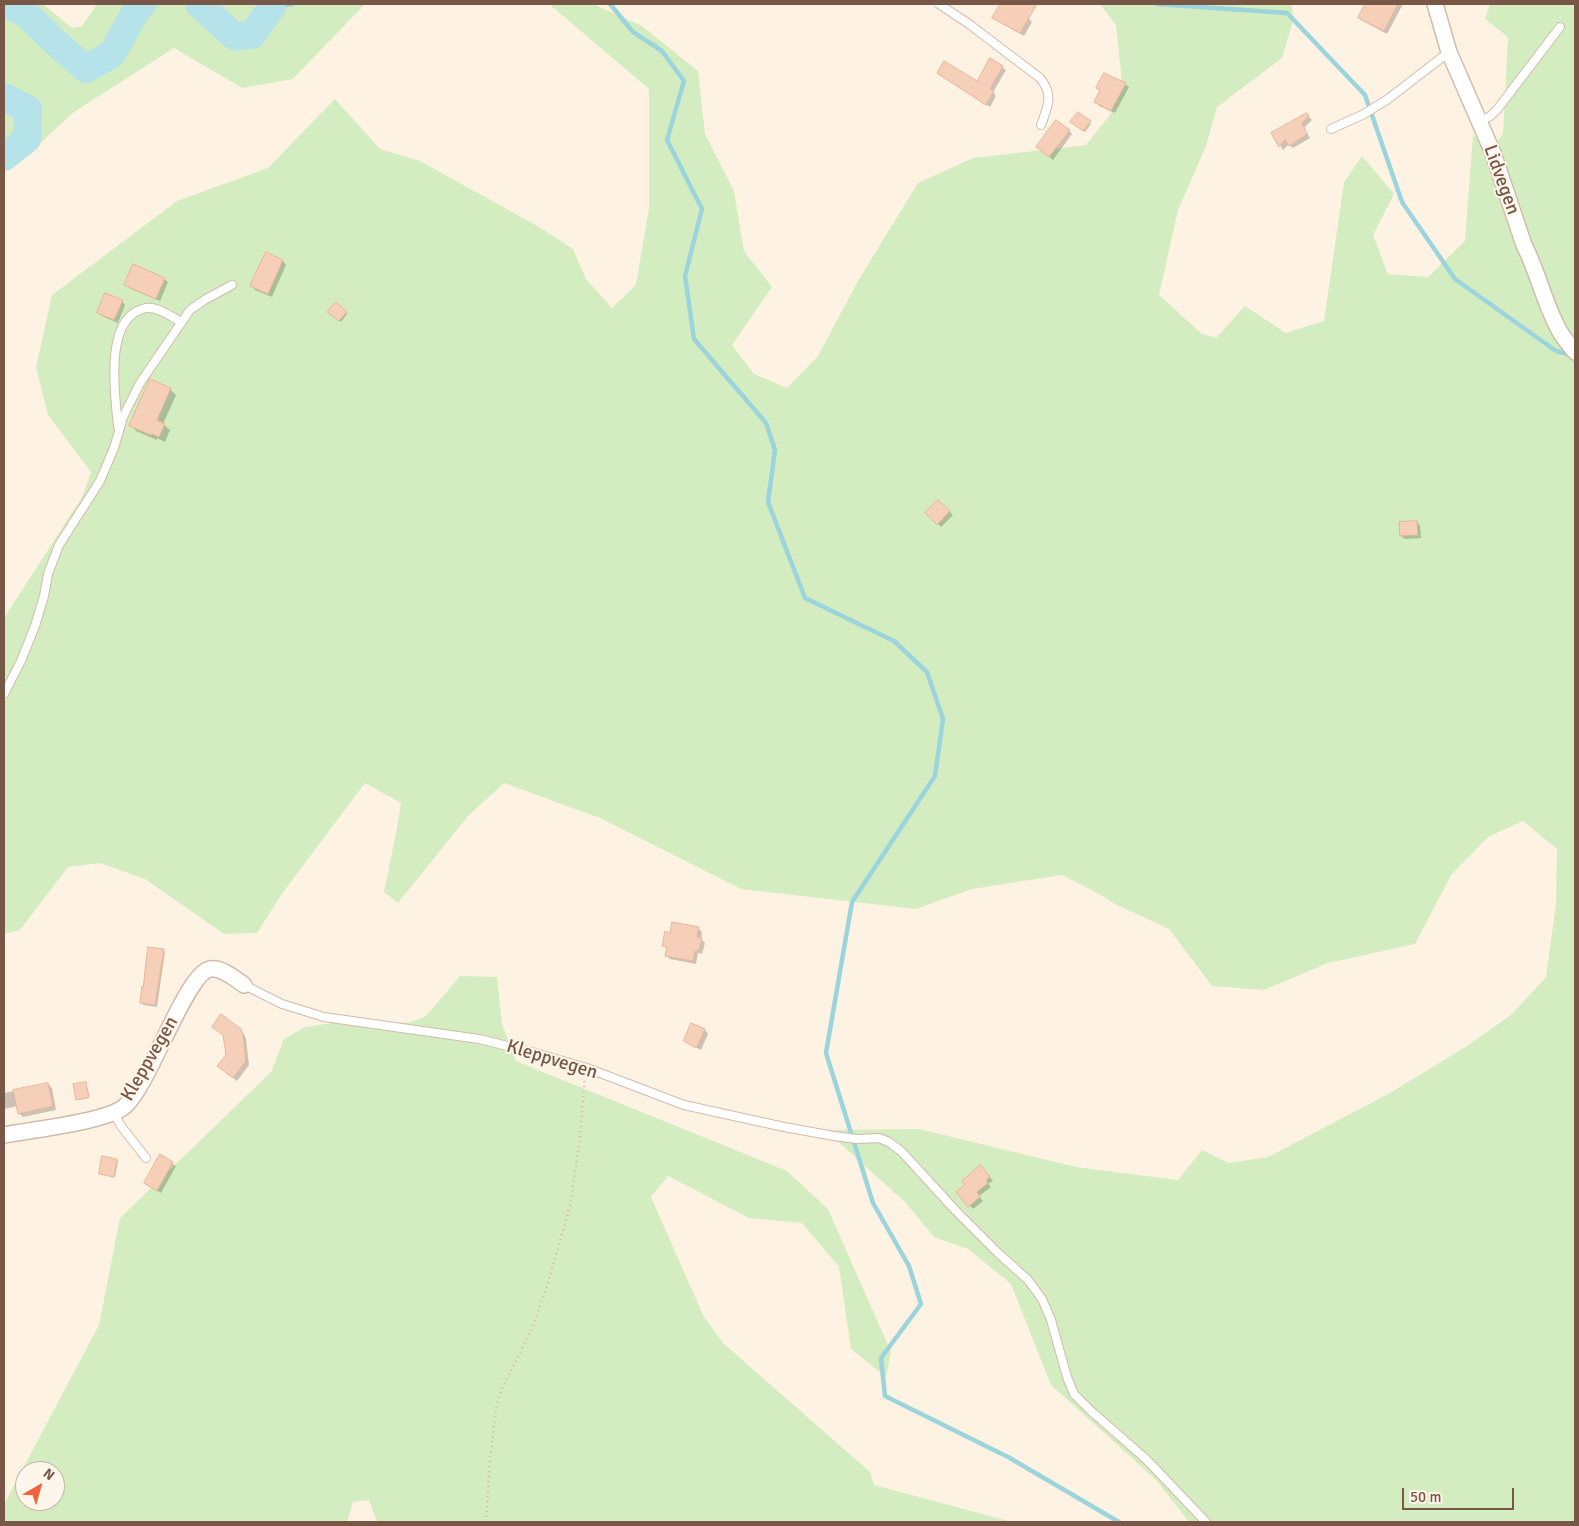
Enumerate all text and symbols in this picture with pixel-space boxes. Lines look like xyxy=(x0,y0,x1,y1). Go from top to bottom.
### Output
street label: Lidvegen xyxy=(1478,142,1524,218)
street label: Kleppvegen xyxy=(117,1013,183,1105)
street label: Kleppvegen xyxy=(504,1035,600,1085)
north arrow xyxy=(15,1461,65,1511)
text: N xyxy=(40,1465,58,1484)
scale bar xyxy=(1404,1478,1516,1510)
text: 50 m xyxy=(1410,1488,1441,1506)

